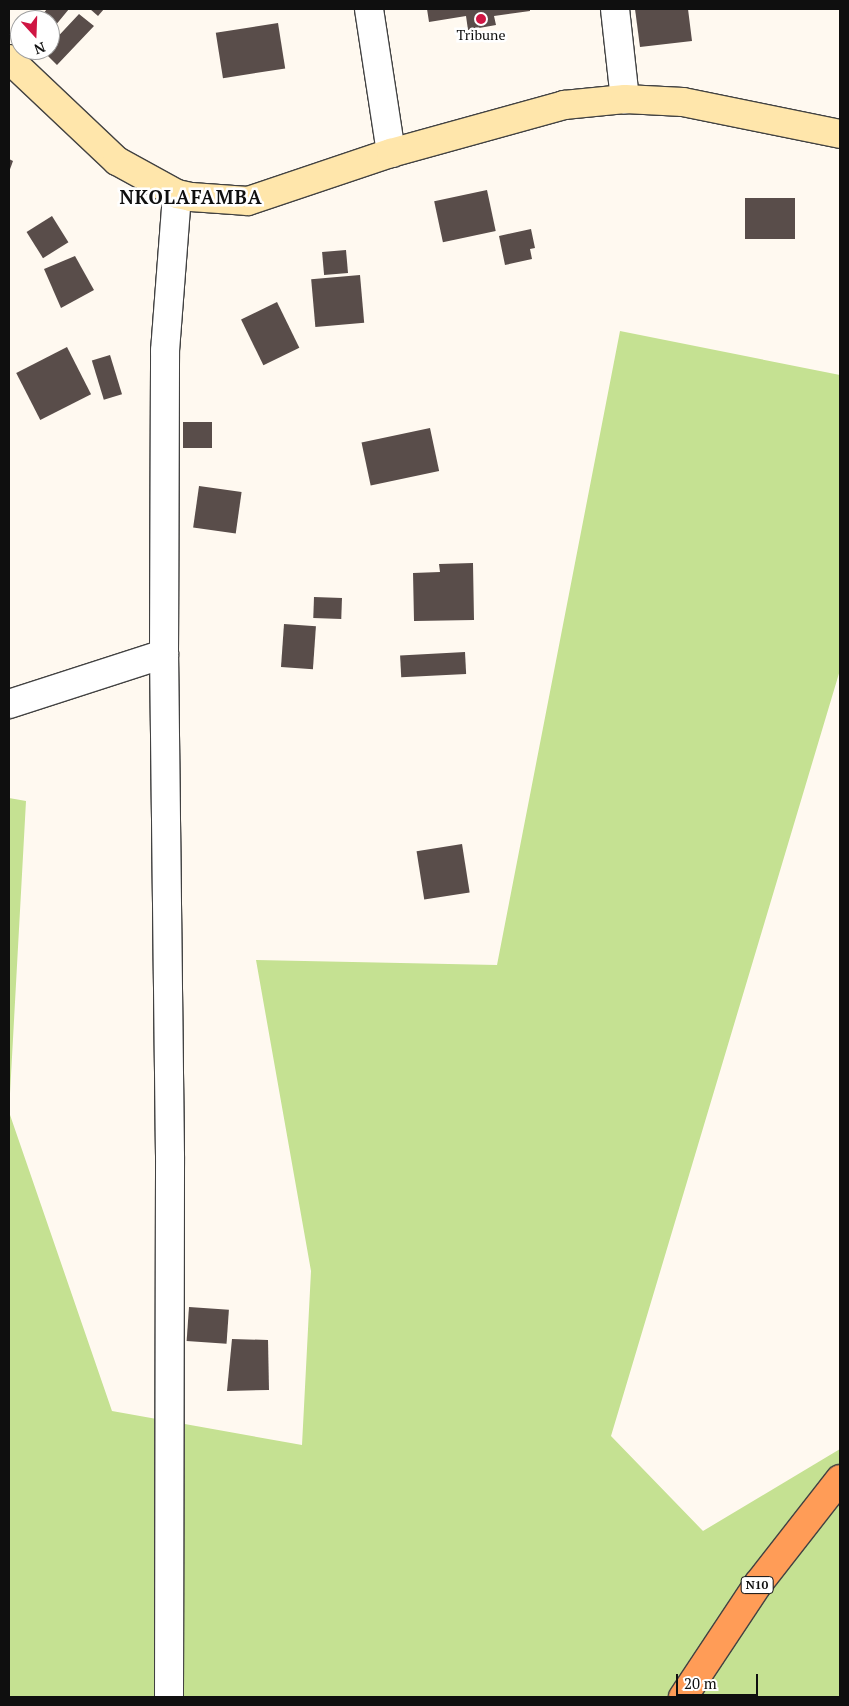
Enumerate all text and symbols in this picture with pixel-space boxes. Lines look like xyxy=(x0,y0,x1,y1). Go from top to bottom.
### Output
north arrow xyxy=(10,10,60,60)
marker: Tribune xyxy=(475,13,487,25)
place label: Tribune xyxy=(457,27,505,43)
text: N xyxy=(32,38,48,59)
district label: NKOLAFAMBA xyxy=(118,186,264,208)
road number: N10 xyxy=(740,1576,774,1594)
scale bar xyxy=(679,1664,762,1696)
text: 20 m xyxy=(684,1673,717,1693)

